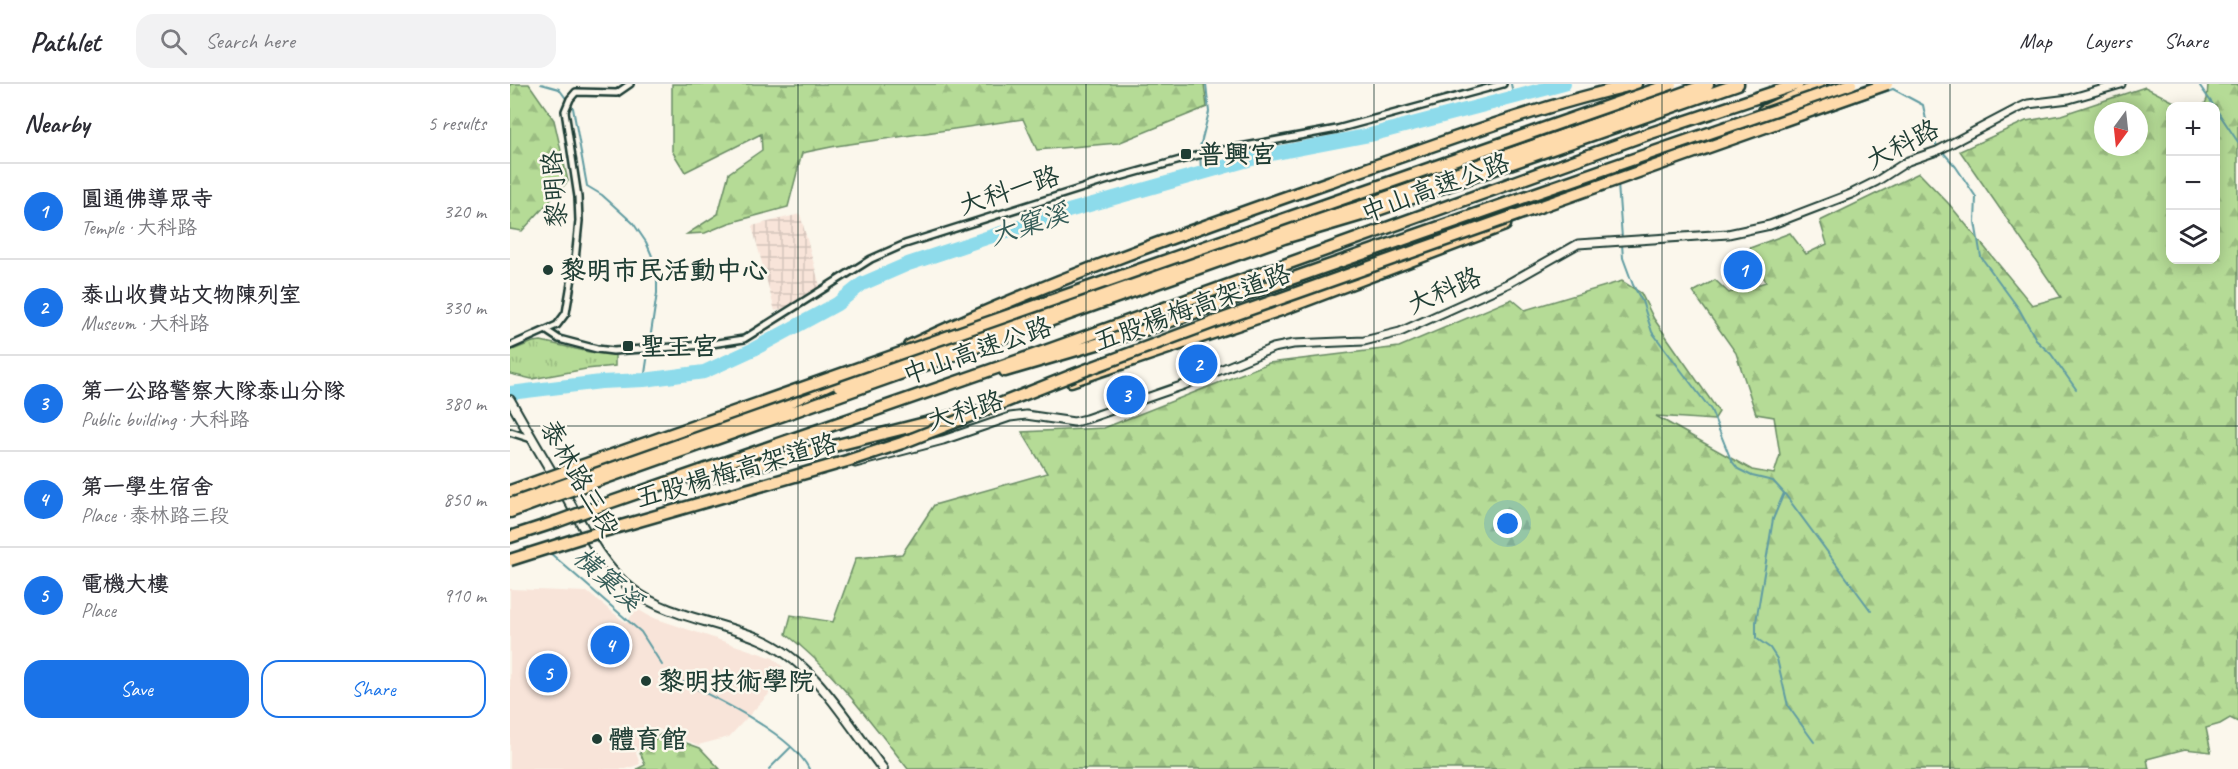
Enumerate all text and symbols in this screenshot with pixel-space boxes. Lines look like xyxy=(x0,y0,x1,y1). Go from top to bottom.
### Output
search box xyxy=(136,14,556,68)
text: Pathlet xyxy=(30,24,100,59)
icon: search xyxy=(157,25,190,58)
text: Search here xyxy=(205,27,295,55)
text: Map xyxy=(2019,28,2052,54)
text: Layers xyxy=(2085,28,2131,54)
text: Share xyxy=(2164,28,2208,54)
north arrow xyxy=(2094,102,2148,156)
map controls xyxy=(2166,102,2220,264)
button: + xyxy=(2166,102,2220,156)
text: Nearby xyxy=(24,107,89,140)
text: 5 results xyxy=(427,111,486,136)
street label: 大科路 xyxy=(1860,112,1944,177)
place label: 普興宮 xyxy=(1198,138,1276,171)
street label: 中山高速公路 xyxy=(1356,145,1514,230)
marker: 普興宮 xyxy=(1179,147,1193,161)
street label: 黎明路 xyxy=(535,149,574,229)
button: − xyxy=(2166,156,2220,210)
street label: 大科一路 xyxy=(955,159,1064,222)
text: 圓通佛導眾寺 xyxy=(81,185,213,213)
water label: 大窠溪 xyxy=(985,195,1075,253)
text: 1 xyxy=(39,199,48,224)
text: 320 m xyxy=(443,199,486,224)
button: layers xyxy=(2166,210,2220,264)
text: Temple · 大科路 xyxy=(81,215,197,240)
pin: 1 xyxy=(1724,248,1762,292)
place label: 黎明市民活動中心 xyxy=(560,254,768,287)
street label: 五股楊梅高架道路 xyxy=(1089,256,1296,359)
street label: 大科路 xyxy=(1402,260,1487,321)
marker: 黎明市民活動中心 xyxy=(541,263,555,277)
text: 泰山收費站文物陳列室 xyxy=(81,281,301,309)
text: 2 xyxy=(39,295,48,320)
text: 330 m xyxy=(443,295,486,320)
street label: 中山高速公路 xyxy=(898,309,1056,391)
text: Museum · 大科路 xyxy=(81,311,209,336)
place label: 聖王宮 xyxy=(640,330,718,363)
marker: 聖王宮 xyxy=(621,339,635,353)
pin: 2 xyxy=(1178,342,1218,386)
pin: 3 xyxy=(1106,372,1146,418)
text: 第一公路警察大隊泰山分隊 xyxy=(81,377,345,405)
street label: 大科路 xyxy=(923,383,1007,438)
text: 3 xyxy=(39,391,48,416)
text: 380 m xyxy=(443,391,486,416)
text: Public building · 大科路 xyxy=(81,407,249,432)
street label: 泰林路三段 xyxy=(533,414,626,543)
street label: 五股楊梅高架道路 xyxy=(632,426,841,515)
text: 第一學生宿舍 xyxy=(81,473,213,501)
text: 4 xyxy=(39,487,48,512)
text: 850 m xyxy=(443,487,486,512)
text: Place · 泰林路三段 xyxy=(81,503,230,528)
your location xyxy=(1493,509,1522,538)
water label: 橫窠溪 xyxy=(566,540,651,620)
text: 電機大樓 xyxy=(81,570,169,598)
text: 5 xyxy=(39,583,48,608)
text: 910 m xyxy=(443,583,486,608)
text: Place xyxy=(81,598,116,623)
pin: 4 xyxy=(590,622,630,668)
pin: 5 xyxy=(528,650,567,696)
button: Save xyxy=(24,660,249,718)
button: Share xyxy=(261,660,486,718)
place label: 黎明技術學院 xyxy=(658,665,814,698)
marker: 黎明技術學院 xyxy=(639,674,653,688)
place label: 體育館 xyxy=(609,723,687,756)
marker: 體育館 xyxy=(590,732,604,746)

